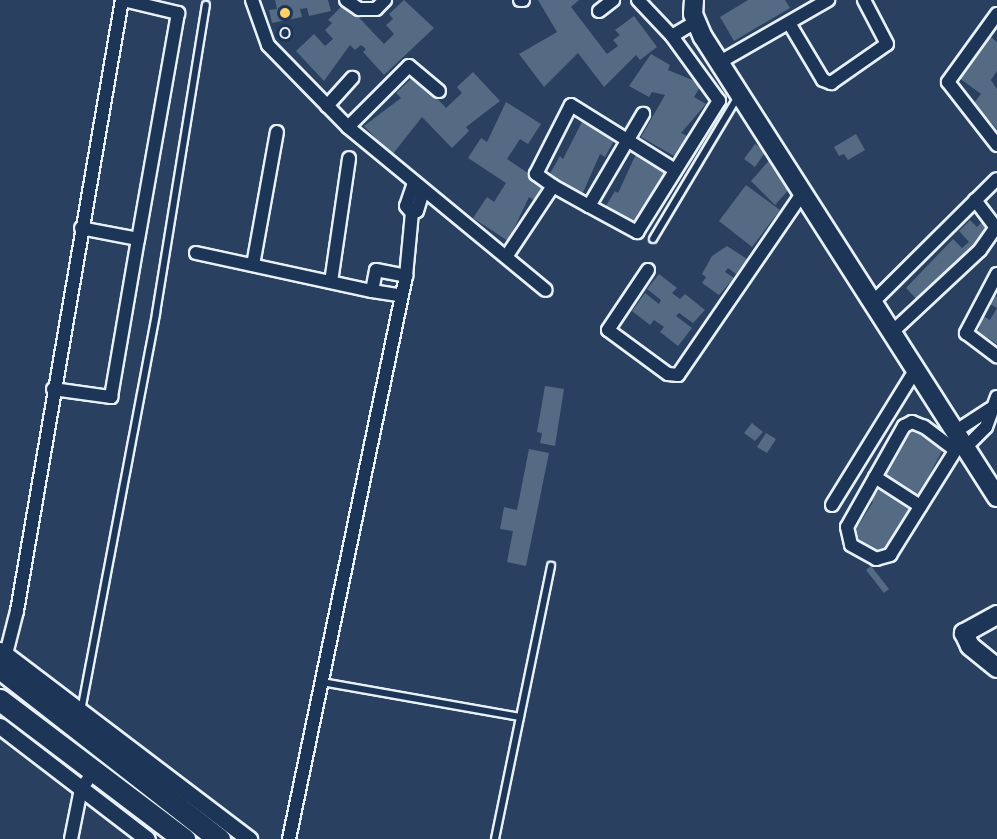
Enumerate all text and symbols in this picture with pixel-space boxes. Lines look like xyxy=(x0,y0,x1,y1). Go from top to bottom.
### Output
marker: O xyxy=(278,6,292,20)
place label: O xyxy=(278,22,292,44)

